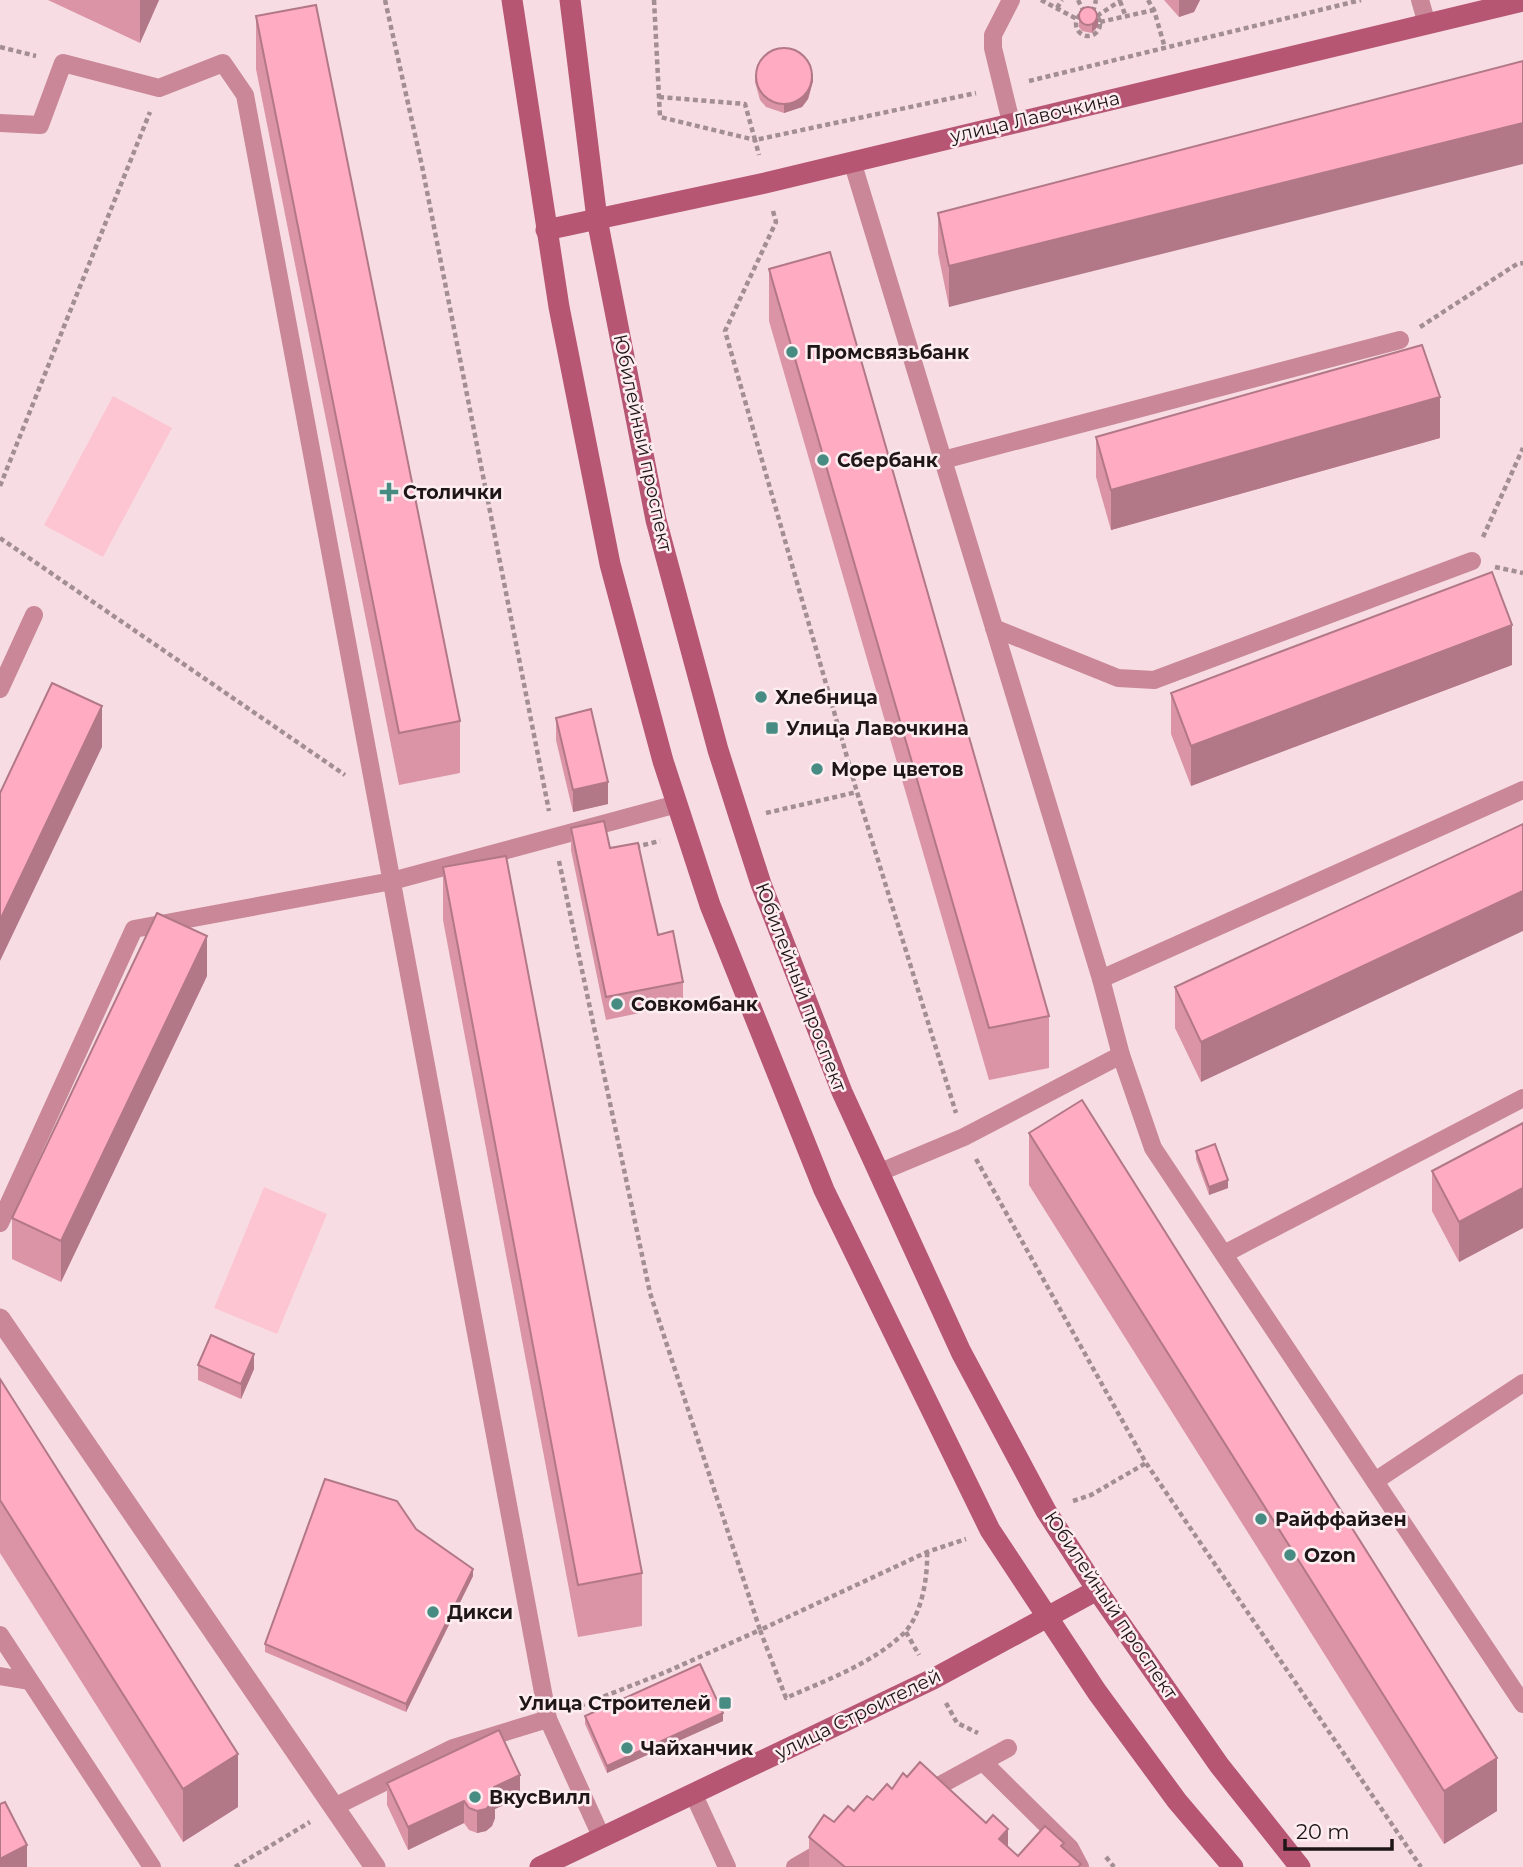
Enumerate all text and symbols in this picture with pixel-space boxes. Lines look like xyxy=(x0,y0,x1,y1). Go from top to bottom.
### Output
street label: улица Лавочкина xyxy=(947,86,1122,148)
street label: Юбилейный проспект xyxy=(609,332,677,554)
place label: Промсвязьбанк xyxy=(806,341,970,364)
marker: Промсвязьбанк xyxy=(784,344,800,360)
place label: Сбербанк xyxy=(837,449,939,472)
marker: Сбербанк xyxy=(815,452,831,468)
place label: Столички xyxy=(403,481,502,504)
marker: Столички xyxy=(381,484,397,500)
place label: Хлебница xyxy=(775,686,878,709)
marker: Хлебница xyxy=(753,689,769,705)
place label: Улица Лавочкина xyxy=(786,717,969,740)
marker: Улица Лавочкина xyxy=(764,720,780,736)
place label: Море цветов xyxy=(831,758,964,781)
marker: Море цветов xyxy=(809,761,825,777)
street label: Юбилейный проспект xyxy=(750,879,852,1095)
place label: Совкомбанк xyxy=(631,993,759,1016)
marker: Совкомбанк xyxy=(609,996,625,1012)
street label: Юбилейный проспект xyxy=(1039,1507,1183,1703)
place label: Райффайзен xyxy=(1275,1508,1407,1531)
marker: Райффайзен xyxy=(1253,1511,1269,1527)
place label: Ozon xyxy=(1304,1544,1356,1567)
marker: Ozon xyxy=(1282,1547,1298,1563)
place label: Дикси xyxy=(447,1601,513,1624)
marker: Дикси xyxy=(425,1604,441,1620)
street label: улица Строителей xyxy=(770,1664,945,1765)
place label: Улица Строителей xyxy=(519,1692,711,1715)
marker: Улица Строителей xyxy=(717,1695,733,1711)
place label: Чайханчик xyxy=(641,1737,754,1760)
marker: Чайханчик xyxy=(619,1740,635,1756)
place label: ВкусВилл xyxy=(489,1786,591,1809)
marker: ВкусВилл xyxy=(467,1789,483,1805)
scale bar xyxy=(1285,1808,1392,1852)
text: 20 m xyxy=(1296,1819,1350,1844)

